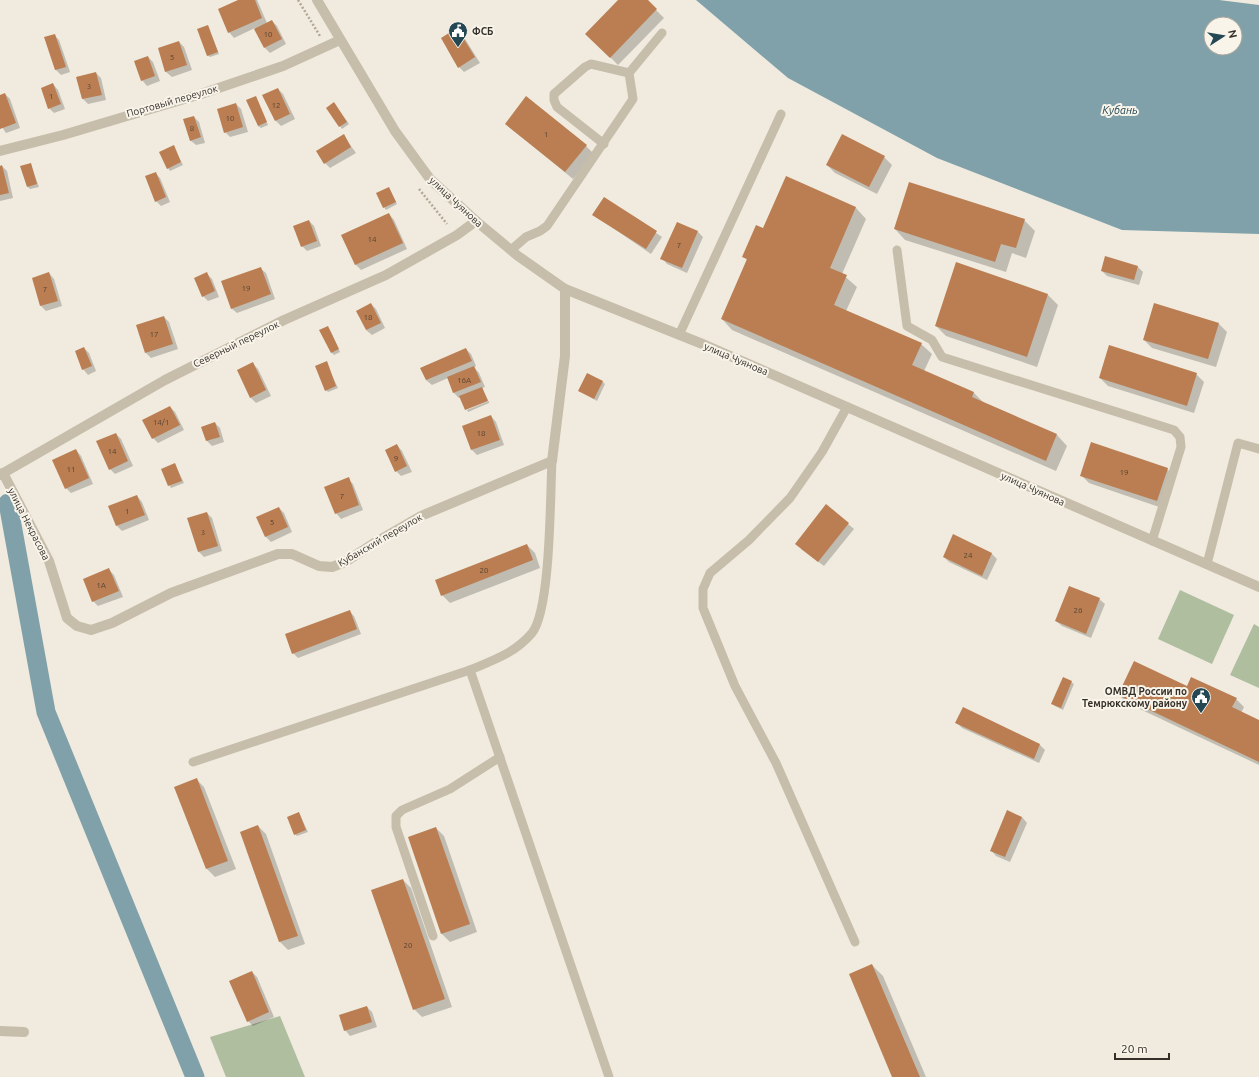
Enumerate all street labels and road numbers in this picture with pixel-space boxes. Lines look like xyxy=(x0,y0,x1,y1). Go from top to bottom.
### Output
street label: Портовый переулок xyxy=(125,83,219,119)
street label: улица Чуянова xyxy=(427,175,485,229)
street label: Северный переулок xyxy=(191,318,281,370)
street label: улица Чуянова xyxy=(702,341,770,377)
street label: улица Чуянова xyxy=(1000,470,1066,508)
street label: улица Некрасова xyxy=(6,486,52,562)
street label: Кубанский переулок xyxy=(336,511,424,569)

